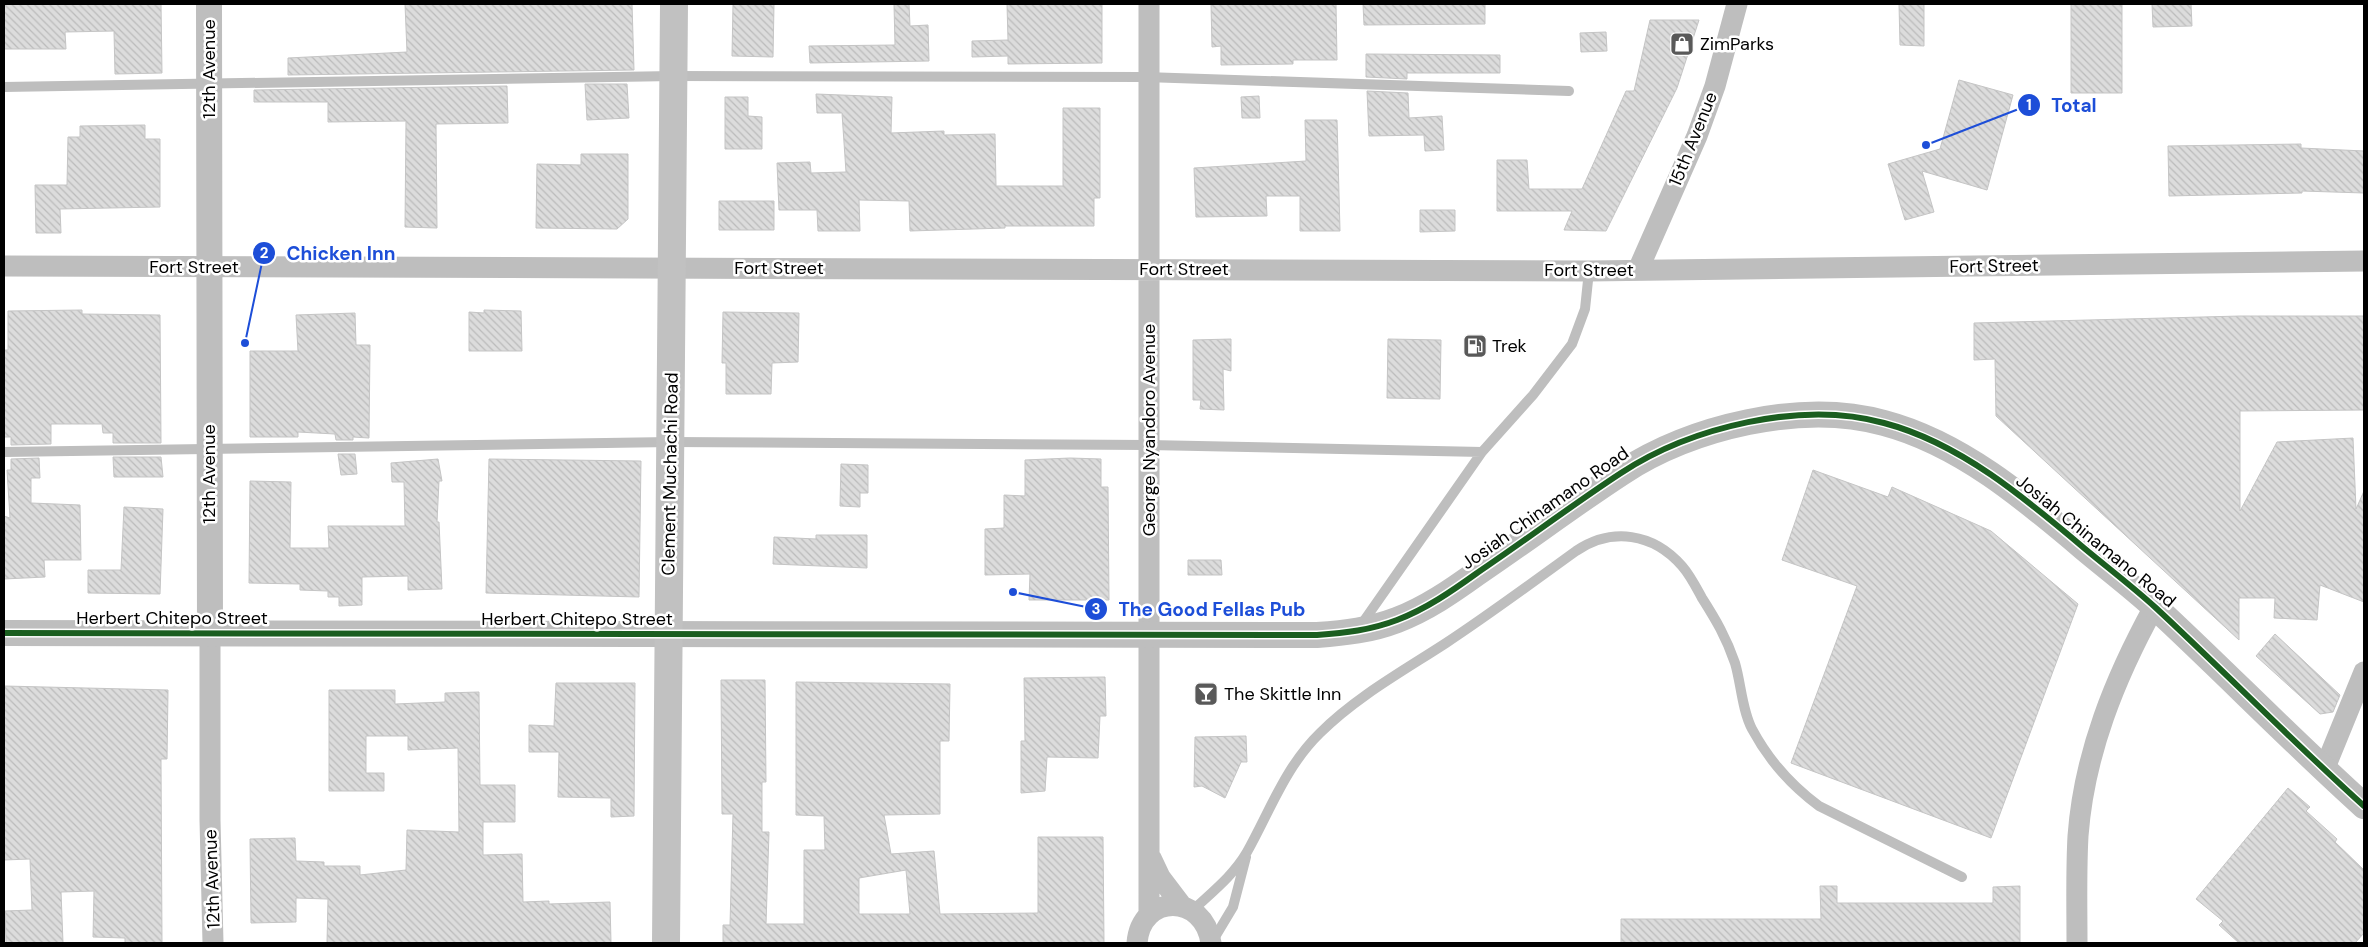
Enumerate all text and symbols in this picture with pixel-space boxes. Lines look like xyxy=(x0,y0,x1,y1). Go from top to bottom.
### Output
street label: 12th Avenue xyxy=(197,19,221,119)
shop icon: ZimParks xyxy=(1669,31,1695,57)
place label: ZimParks xyxy=(1700,32,1774,56)
street label: 15th Avenue xyxy=(1663,88,1723,190)
callout: Total xyxy=(2017,88,2107,122)
text: Total xyxy=(2051,93,2097,118)
text: 1 xyxy=(2026,95,2032,115)
callout: Chicken Inn xyxy=(251,236,405,270)
text: Chicken Inn xyxy=(287,241,395,266)
text: 2 xyxy=(260,243,269,263)
street label: Fort Street xyxy=(1949,253,2039,279)
street label: Fort Street xyxy=(149,255,239,279)
street label: Fort Street xyxy=(734,256,824,280)
street label: Fort Street xyxy=(1139,257,1229,281)
street label: Fort Street xyxy=(1544,258,1634,282)
street label: George Nyandoro Avenue xyxy=(1137,324,1161,536)
fuel station icon: Trek xyxy=(1462,333,1488,359)
place label: Trek xyxy=(1492,334,1527,358)
street label: Clement Muchachi Road xyxy=(656,372,684,576)
street label: 12th Avenue xyxy=(197,424,221,524)
street label: Josiah Chinamano Road xyxy=(1457,441,1633,575)
street label: Josiah Chinamano Road xyxy=(2011,469,2181,613)
callout: The Good Fellas Pub xyxy=(1084,592,1316,626)
text: The Good Fellas Pub xyxy=(1118,597,1306,622)
text: 3 xyxy=(1091,599,1101,619)
street label: Herbert Chitepo Street xyxy=(76,606,268,630)
street label: Herbert Chitepo Street xyxy=(481,607,673,631)
bar icon: The Skittle Inn xyxy=(1193,681,1219,707)
place label: The Skittle Inn xyxy=(1224,682,1341,706)
street label: 12th Avenue xyxy=(198,829,226,929)

